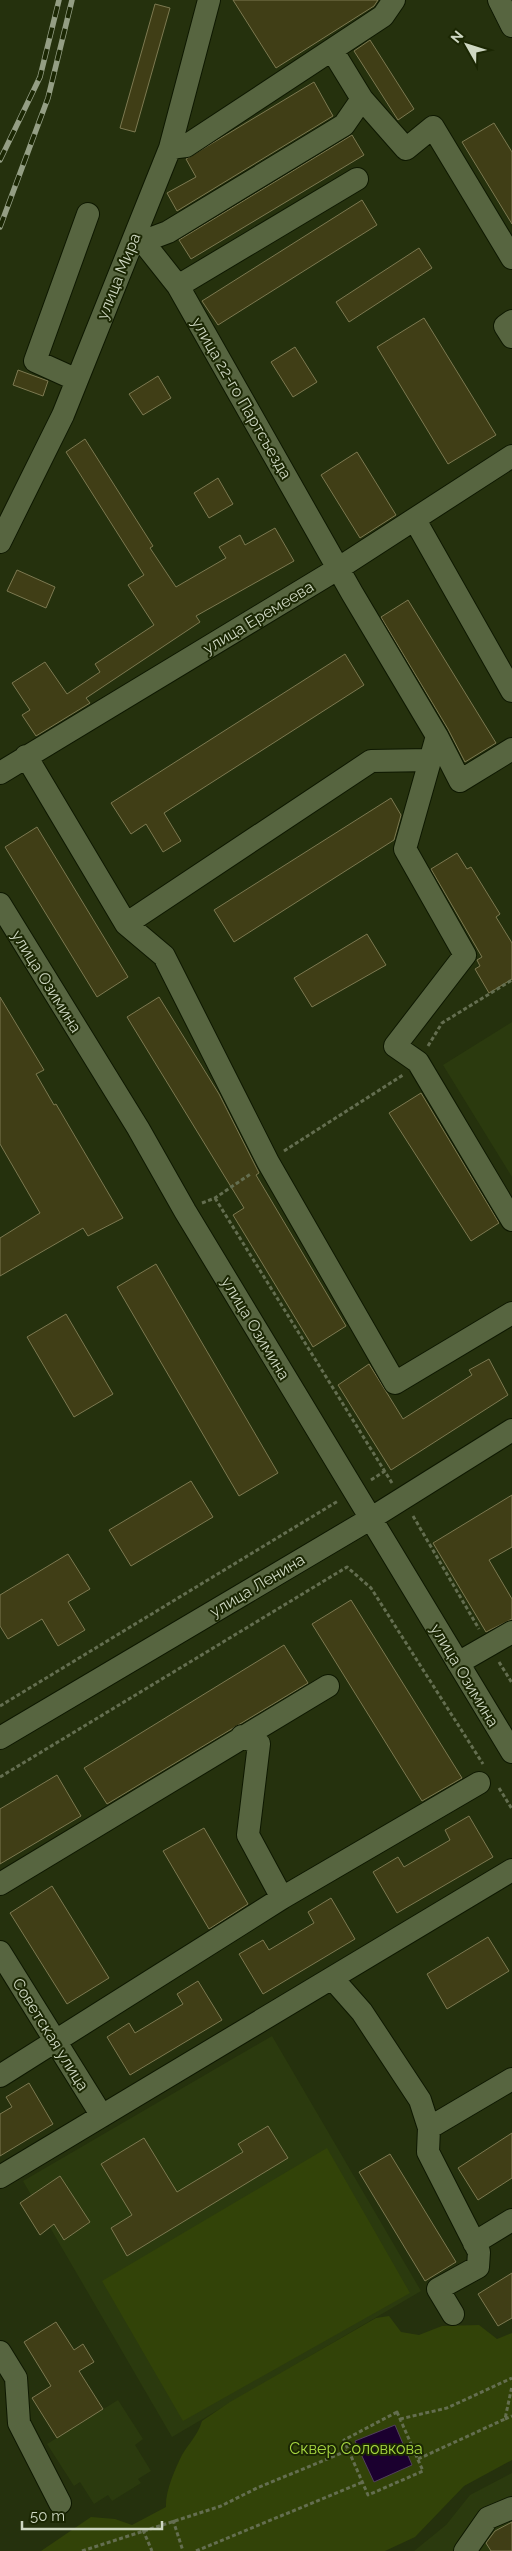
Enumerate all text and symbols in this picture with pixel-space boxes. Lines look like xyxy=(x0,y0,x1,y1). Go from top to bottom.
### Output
north arrow xyxy=(442,20,492,70)
text: N xyxy=(447,28,466,46)
street label: улица Мира xyxy=(93,230,144,322)
street label: улица 22-го Партсъезда xyxy=(187,314,296,482)
street label: улица Еремеева xyxy=(200,577,317,658)
street label: улица Озимина xyxy=(8,927,86,1036)
street label: улица Озимина xyxy=(217,1273,294,1383)
street label: улица Ленина xyxy=(206,1550,308,1621)
street label: улица Озимина xyxy=(426,1620,503,1730)
street label: Советская улица xyxy=(8,1974,93,2094)
park label: Сквер Соловкова xyxy=(289,2439,423,2458)
scale bar xyxy=(22,2498,162,2530)
text: 50 m xyxy=(30,2507,65,2525)

